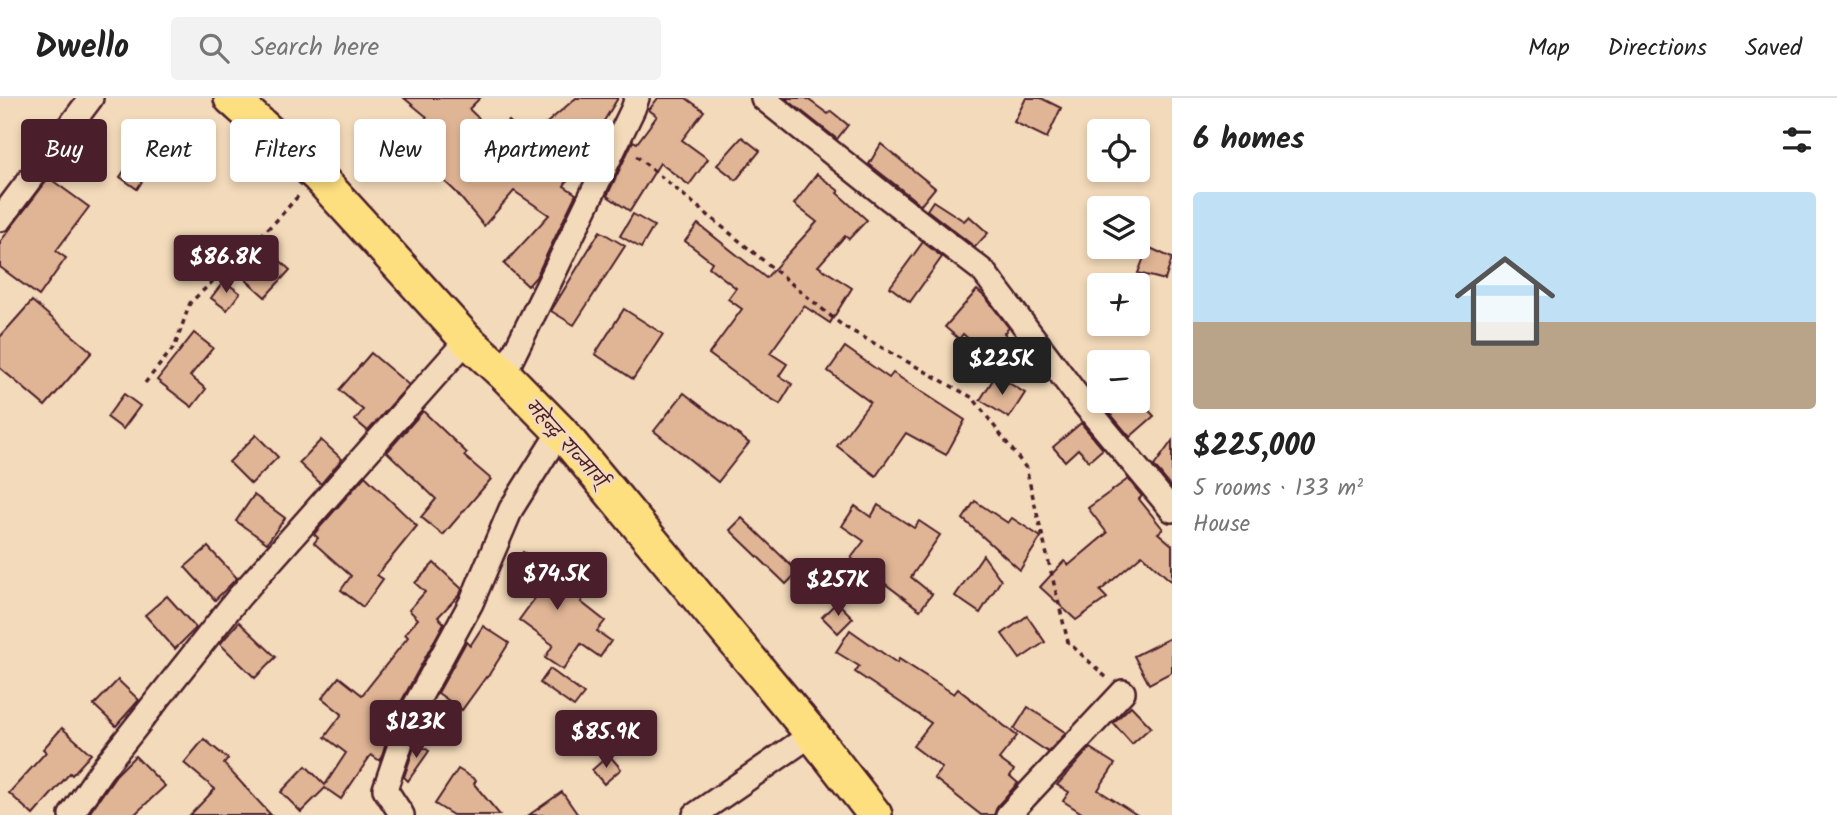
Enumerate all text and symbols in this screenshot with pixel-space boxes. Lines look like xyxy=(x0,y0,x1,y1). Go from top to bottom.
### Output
search box xyxy=(171,17,661,80)
text: Dwello xyxy=(35,22,129,75)
text: Search here xyxy=(251,27,379,69)
icon: search xyxy=(195,29,233,67)
text: Map xyxy=(1528,29,1570,68)
text: Directions xyxy=(1608,29,1707,68)
text: Saved xyxy=(1745,29,1802,68)
text: 6 homes xyxy=(1193,116,1305,164)
chip: Buy xyxy=(21,119,107,182)
chip: Rent xyxy=(121,119,216,182)
chip: Filters xyxy=(230,119,340,182)
chip: New xyxy=(354,119,446,182)
chip: Apartment xyxy=(460,119,614,182)
map controls xyxy=(1087,119,1150,413)
button: locate xyxy=(1087,119,1150,182)
icon: filters xyxy=(1778,121,1816,159)
button: layers xyxy=(1087,196,1150,259)
pin: $86.8K xyxy=(169,236,283,295)
icon: home xyxy=(1442,238,1568,364)
text: $86.8K xyxy=(190,240,262,276)
button: + xyxy=(1087,273,1150,336)
pin: $225K xyxy=(953,338,1051,397)
text: $225K xyxy=(969,342,1035,378)
button: − xyxy=(1087,350,1150,413)
street label: महेन्द्र राज्मार्ग् xyxy=(517,392,617,499)
text: $225,000 xyxy=(1193,423,1315,471)
text: 5 rooms · 133 m² xyxy=(1193,471,1363,507)
text: House xyxy=(1193,507,1250,543)
pin: $74.5K xyxy=(500,552,614,612)
text: $74.5K xyxy=(523,557,591,593)
pin: $257K xyxy=(789,559,887,618)
text: $257K xyxy=(806,563,870,599)
pin: $123K xyxy=(367,700,465,760)
text: $123K xyxy=(386,705,446,741)
pin: $85.9K xyxy=(549,710,663,770)
text: $85.9K xyxy=(571,715,641,751)

